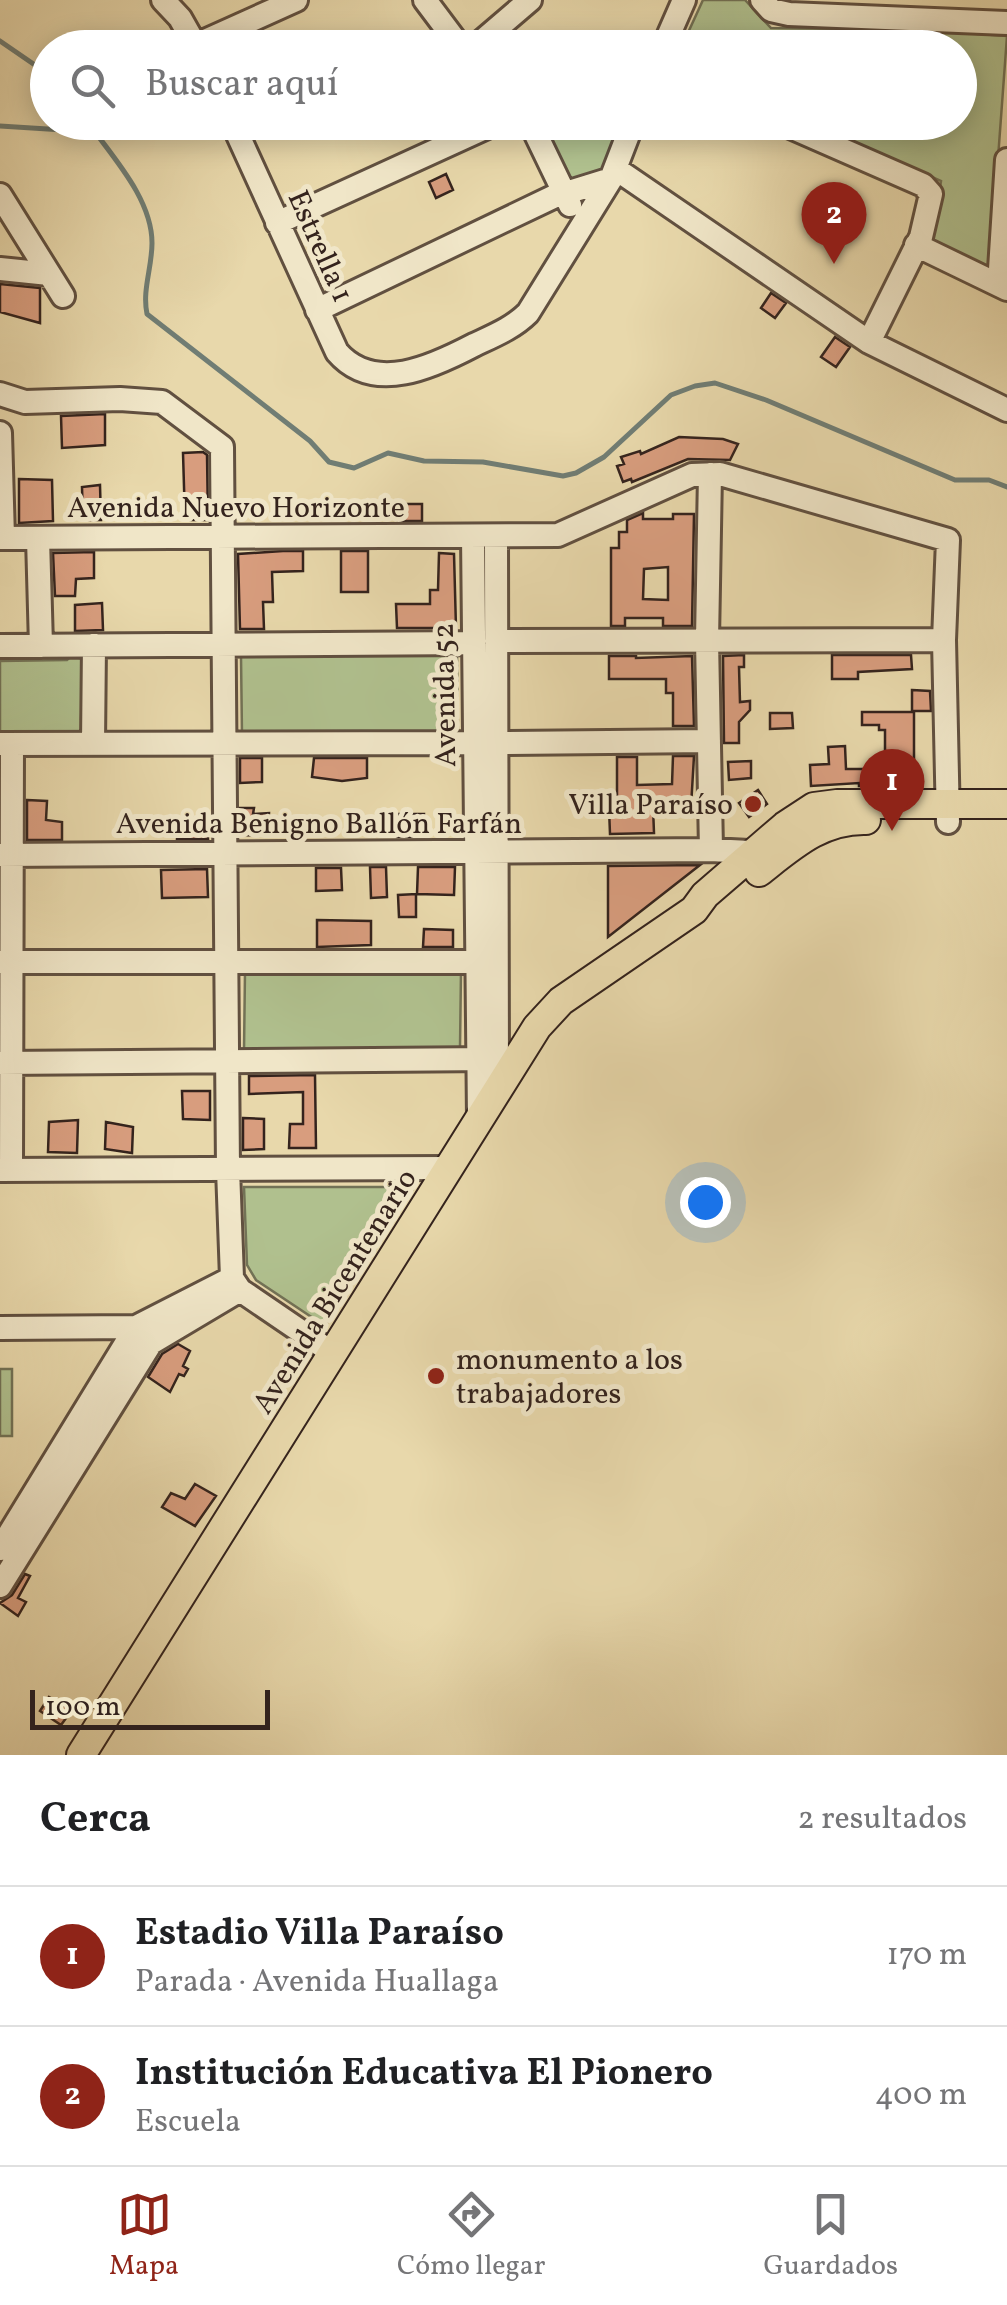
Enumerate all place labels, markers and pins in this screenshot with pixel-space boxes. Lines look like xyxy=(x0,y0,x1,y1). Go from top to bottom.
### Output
pin: 2 xyxy=(802,182,866,264)
pin: 1 xyxy=(860,748,924,831)
place label: Villa Paraíso xyxy=(568,785,733,827)
marker: Villa Paraíso xyxy=(742,793,764,815)
place label: monumento a los trabajadores xyxy=(456,1340,683,1416)
marker: monumento a los trabajadores xyxy=(425,1365,447,1387)

